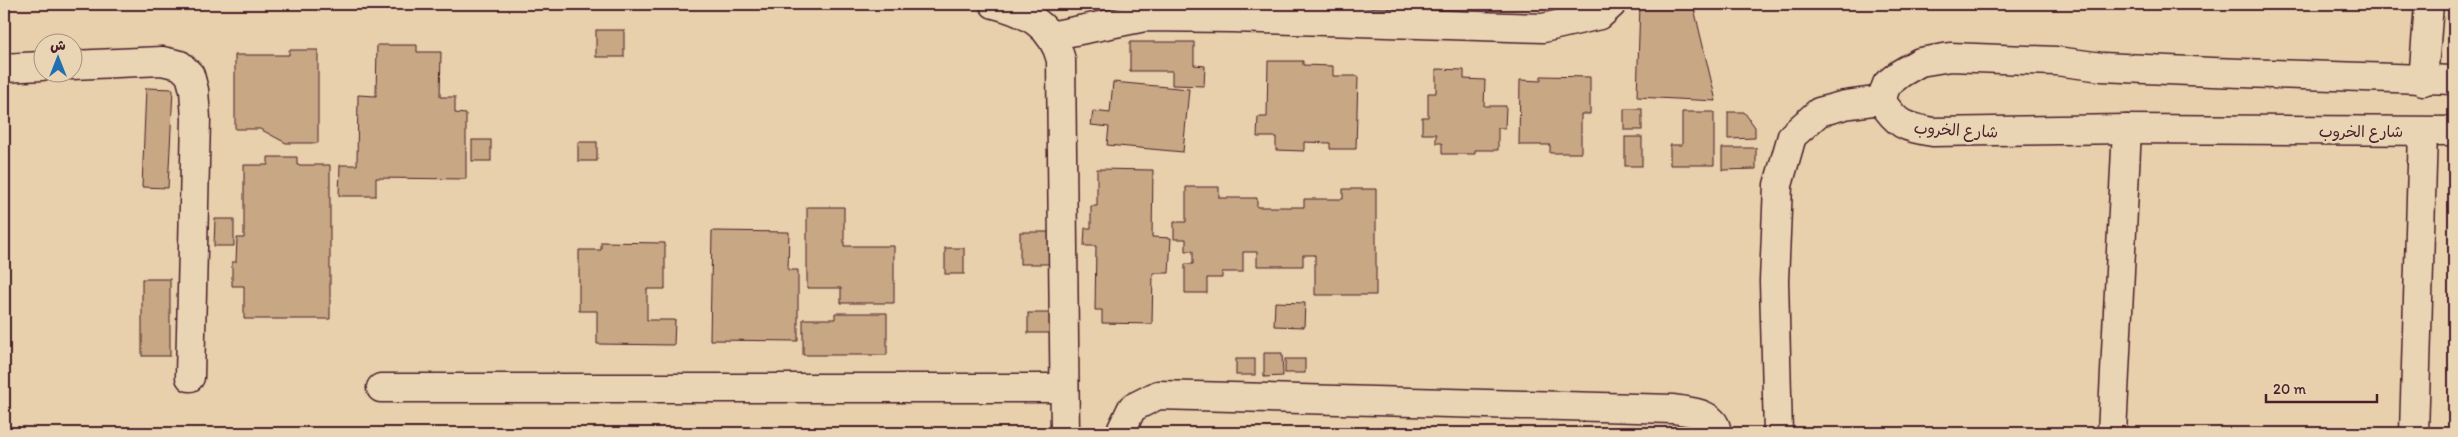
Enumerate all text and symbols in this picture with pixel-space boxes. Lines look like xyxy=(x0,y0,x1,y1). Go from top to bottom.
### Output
north arrow xyxy=(32,32,82,82)
text: ش xyxy=(50,37,66,54)
street label: شارع الخروب xyxy=(1913,118,1999,144)
street label: شارع الخروب xyxy=(2319,122,2403,143)
scale bar xyxy=(2266,372,2377,404)
text: 20 m xyxy=(2273,380,2307,398)

